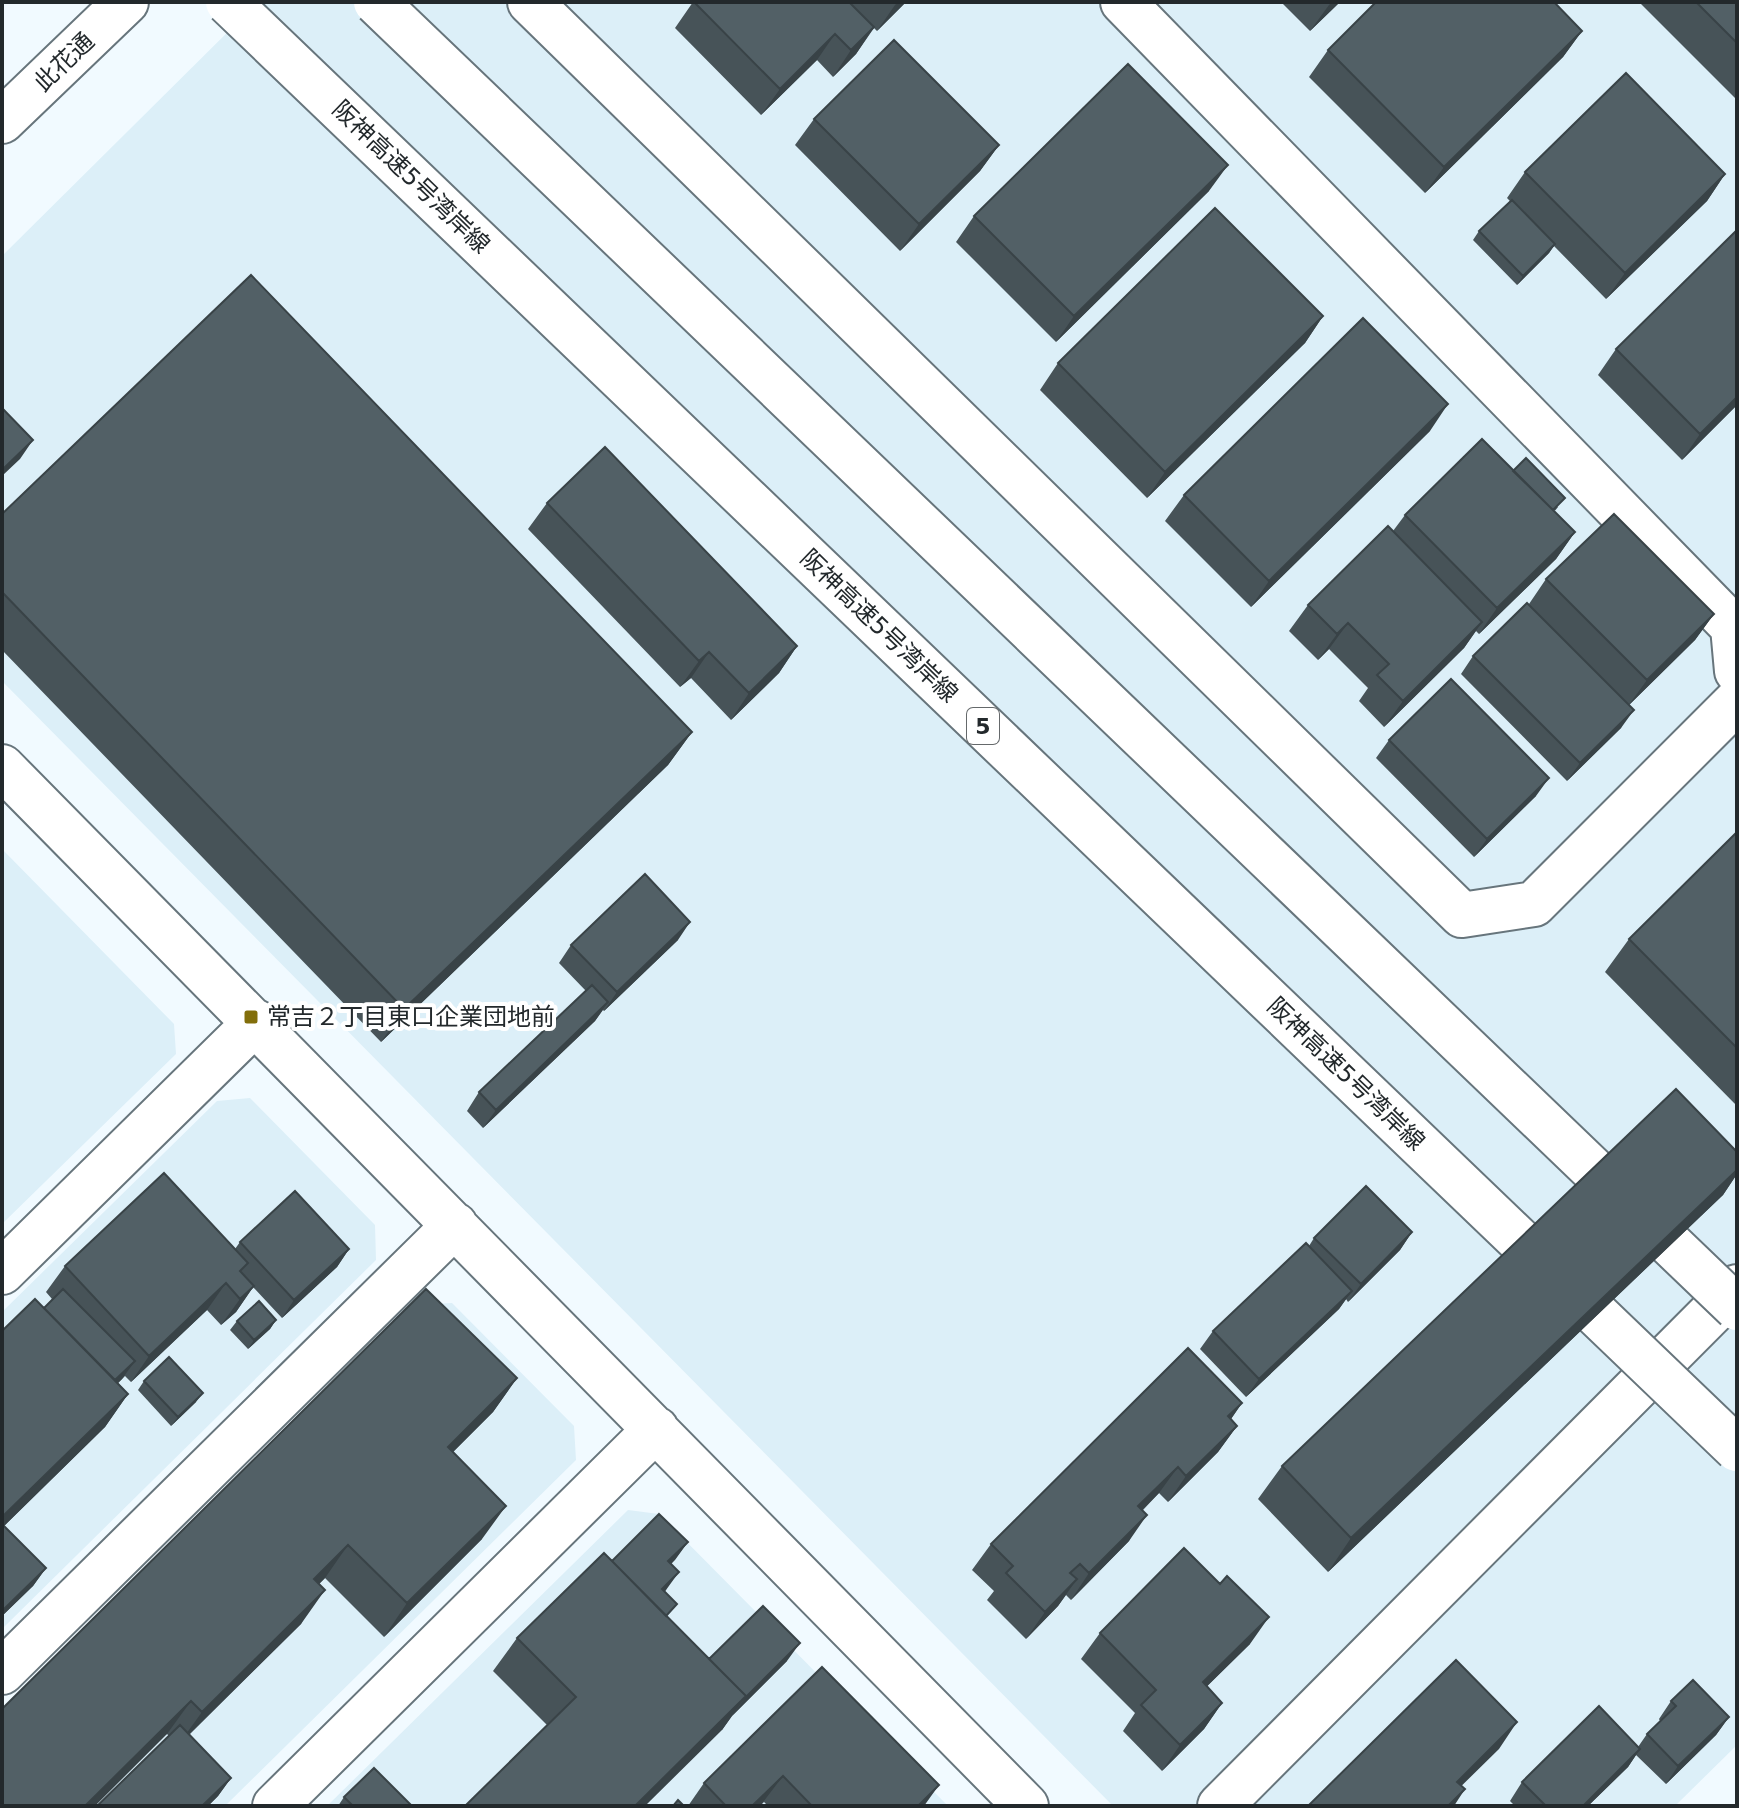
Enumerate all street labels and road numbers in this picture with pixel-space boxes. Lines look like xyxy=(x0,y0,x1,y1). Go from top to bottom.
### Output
street label: 此花通 xyxy=(28,27,100,97)
street label: 阪神高速5号湾岸線 xyxy=(327,95,495,259)
street label: 阪神高速5号湾岸線 xyxy=(795,544,963,708)
road number: 5 xyxy=(967,708,999,744)
street label: 阪神高速5号湾岸線 xyxy=(1262,992,1430,1156)

